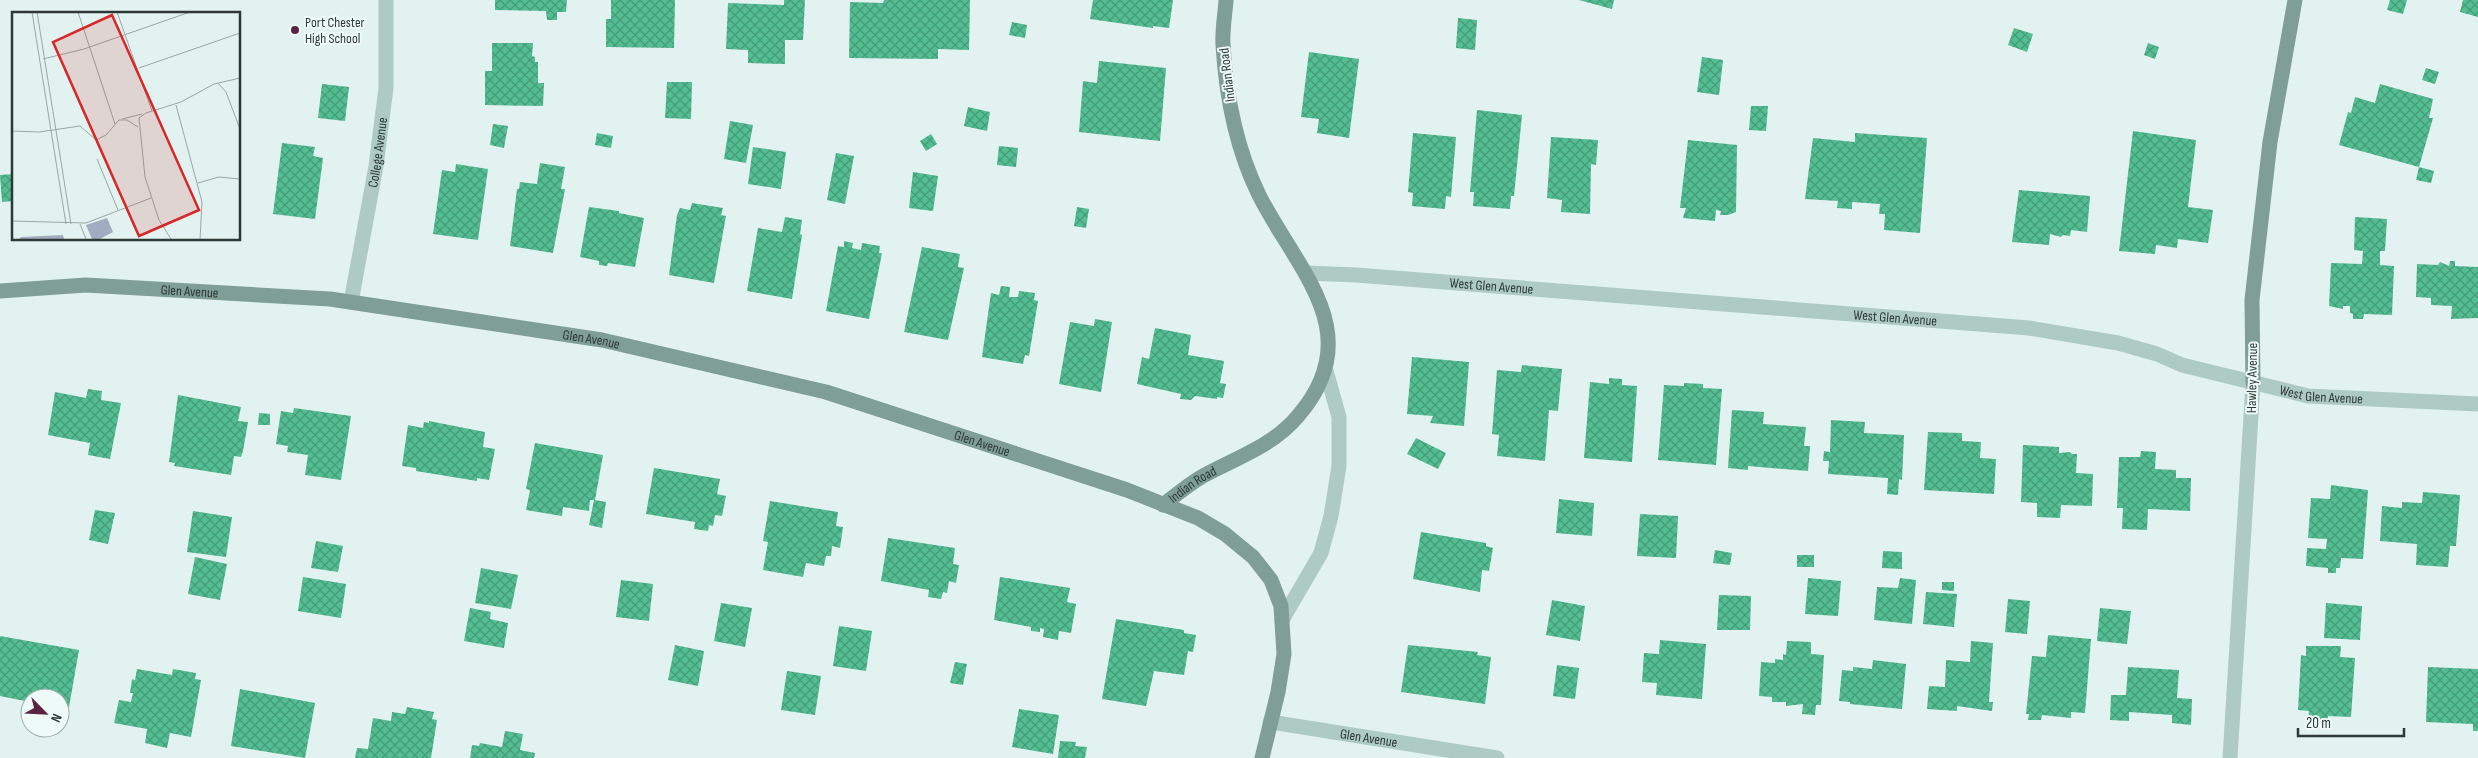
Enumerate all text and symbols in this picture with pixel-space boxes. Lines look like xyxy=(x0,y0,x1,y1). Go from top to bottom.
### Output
inset map xyxy=(12,12,240,240)
place label: Port Chester High School xyxy=(305,14,365,47)
marker: Port Chester High School xyxy=(289,24,301,36)
street label: Indian Road xyxy=(1215,47,1239,103)
street label: College Avenue xyxy=(364,116,391,189)
street label: West Glen Avenue xyxy=(1449,274,1534,297)
street label: Glen Avenue xyxy=(160,281,219,301)
street label: West Glen Avenue xyxy=(1853,306,1938,329)
street label: Glen Avenue xyxy=(562,326,622,352)
street label: Hawley Avenue xyxy=(2243,343,2261,413)
street label: West Glen Avenue xyxy=(2278,381,2363,407)
street label: Glen Avenue xyxy=(952,426,1012,460)
street label: Indian Road xyxy=(1165,462,1219,506)
north arrow xyxy=(20,688,70,738)
scale bar xyxy=(2298,706,2404,738)
text: N xyxy=(47,711,66,725)
text: 20 m xyxy=(2306,714,2331,733)
street label: Glen Avenue xyxy=(1339,725,1399,751)

